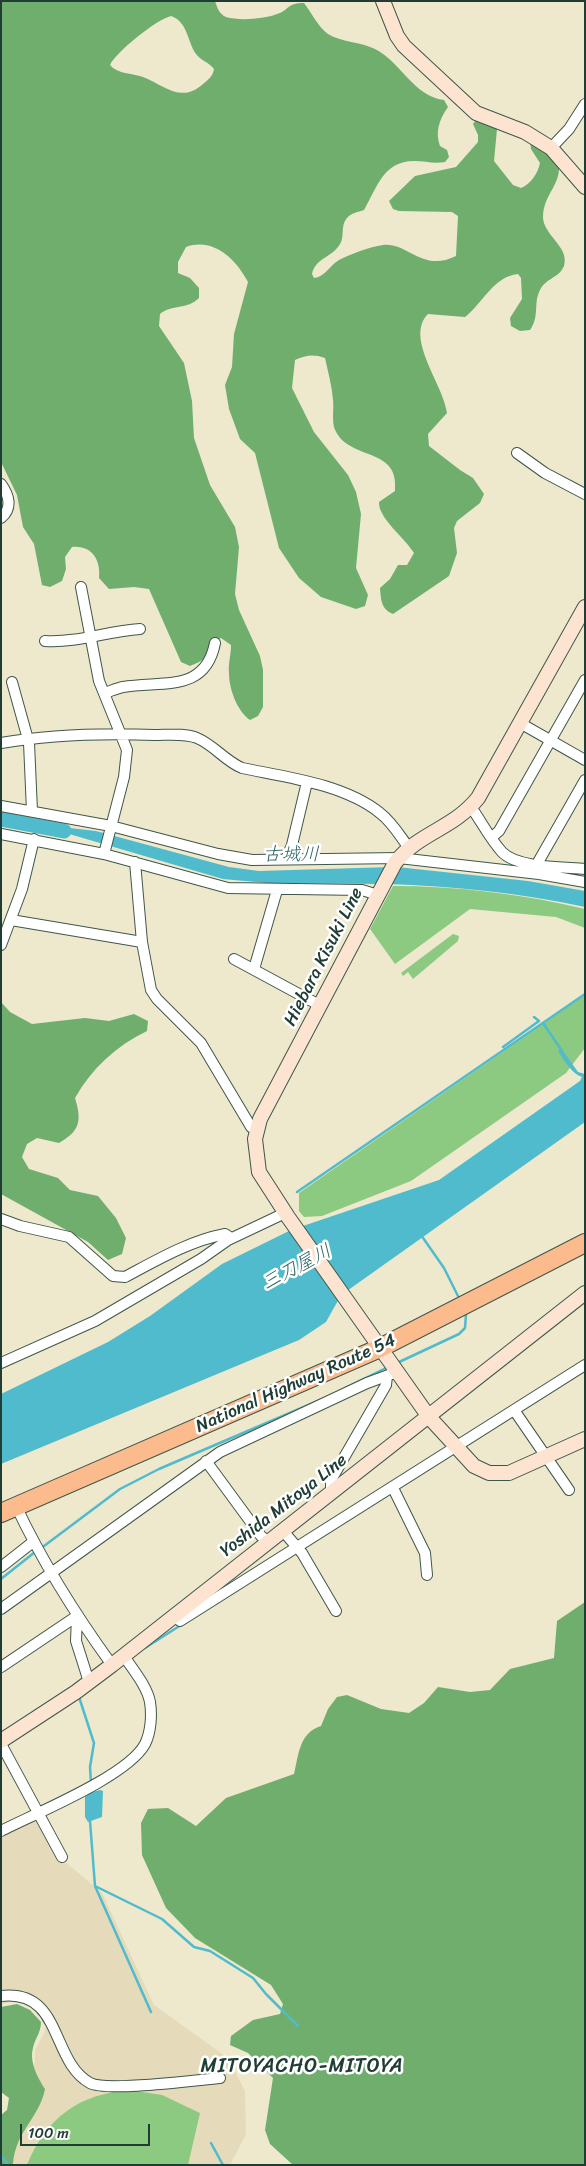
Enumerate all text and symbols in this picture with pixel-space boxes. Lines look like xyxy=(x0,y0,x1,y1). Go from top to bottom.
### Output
water label: 古城川 xyxy=(263,844,319,866)
street label: Hiebara Kisuki Line xyxy=(280,884,368,1030)
water label: 三刀屋川 xyxy=(258,1240,336,1296)
street label: National Highway Route 54 xyxy=(193,1330,399,1438)
street label: Yoshida Mitoya Line xyxy=(216,1450,352,1562)
district label: MITOYACHO-MITOYA xyxy=(200,2055,404,2079)
scale bar xyxy=(22,2114,152,2146)
text: 100 m xyxy=(28,2120,69,2146)

